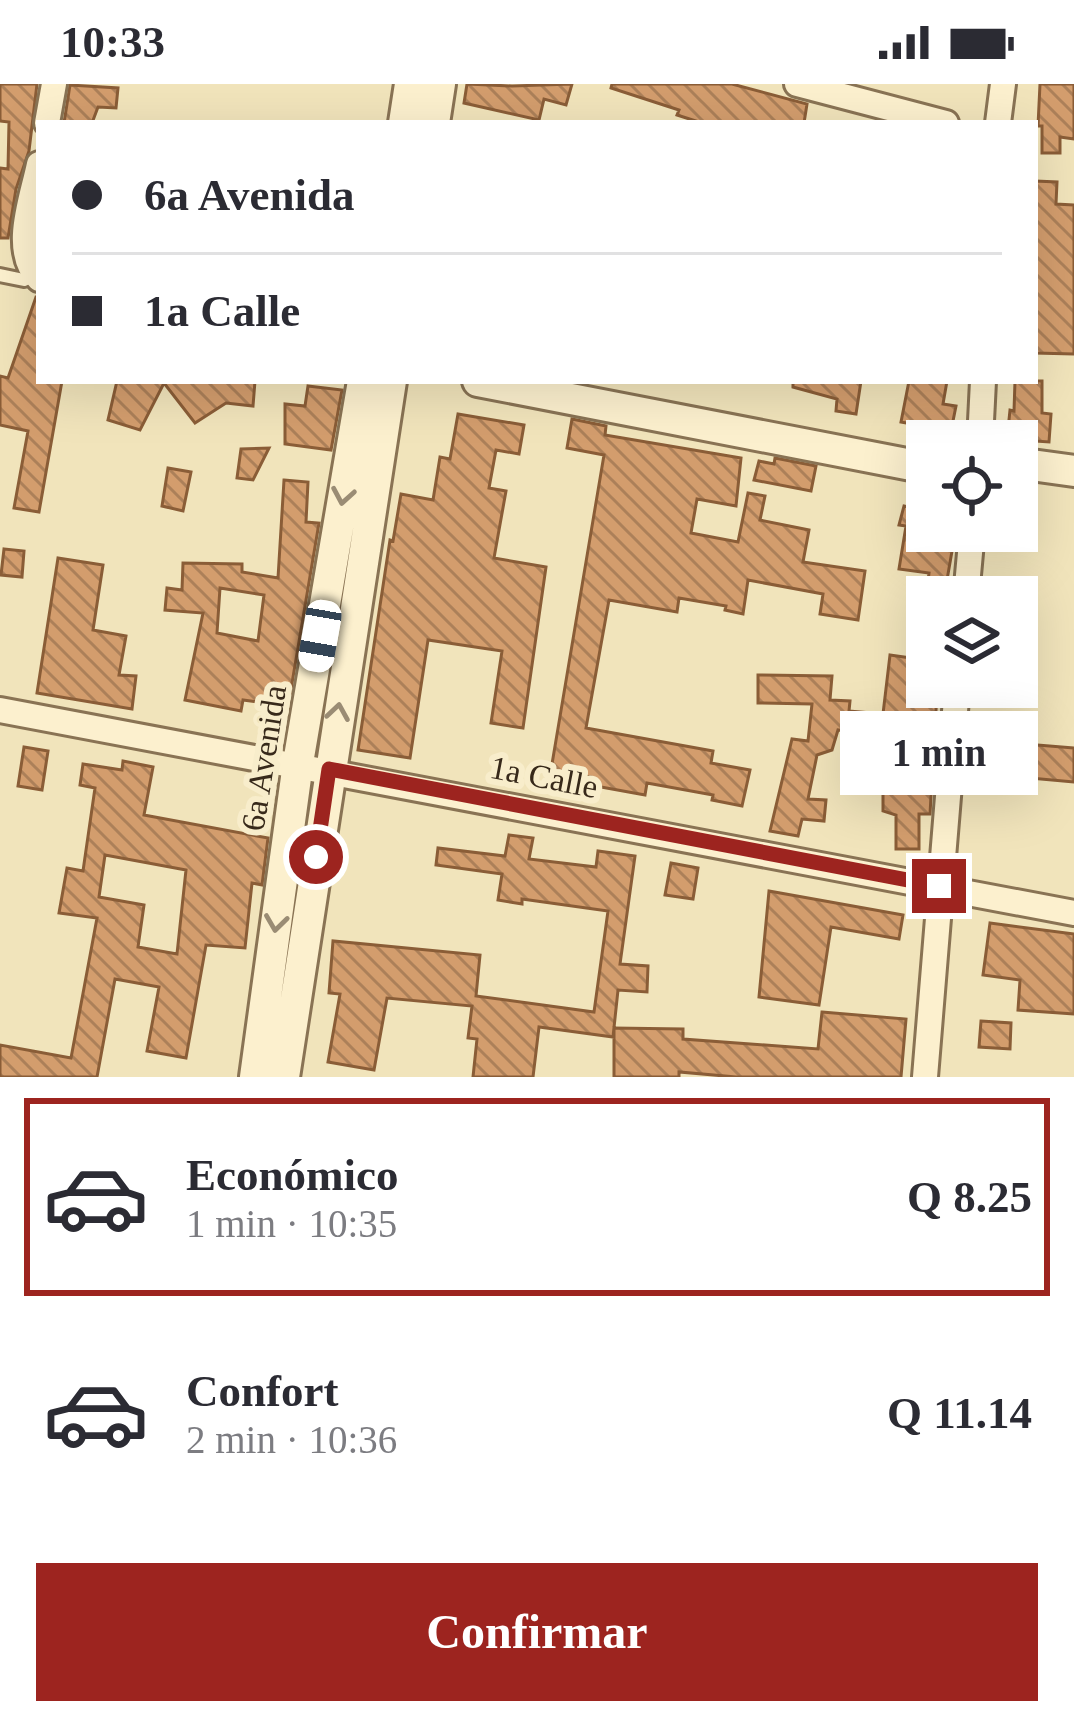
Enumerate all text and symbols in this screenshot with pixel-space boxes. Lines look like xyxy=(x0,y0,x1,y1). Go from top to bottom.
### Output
text: 10:33 xyxy=(60,17,165,67)
text: 6a Avenida xyxy=(144,170,354,220)
text: 1a Calle xyxy=(144,286,300,336)
map controls xyxy=(906,420,1038,708)
button: locate xyxy=(906,420,1038,552)
one-way arrow xyxy=(332,486,357,506)
button: layers xyxy=(906,576,1038,708)
car xyxy=(296,597,344,675)
street label: 6a Avenida xyxy=(235,682,293,833)
one-way arrow xyxy=(325,702,350,722)
callout: 1 min xyxy=(840,712,1038,796)
text: 1 min xyxy=(892,731,986,774)
street label: 1a Calle xyxy=(487,749,601,805)
route start xyxy=(289,830,343,884)
route end xyxy=(912,859,966,913)
one-way arrow xyxy=(264,913,290,933)
icon: car xyxy=(42,1143,150,1251)
text: Económico xyxy=(186,1150,398,1200)
text: Q 8.25 xyxy=(907,1172,1032,1222)
text: 1 min · 10:35 xyxy=(186,1202,397,1245)
icon: car xyxy=(42,1359,150,1467)
text: Confort xyxy=(186,1366,338,1416)
text: Q 11.14 xyxy=(887,1388,1032,1438)
text: 2 min · 10:36 xyxy=(186,1418,397,1461)
button: Confirmar xyxy=(36,1563,1038,1701)

